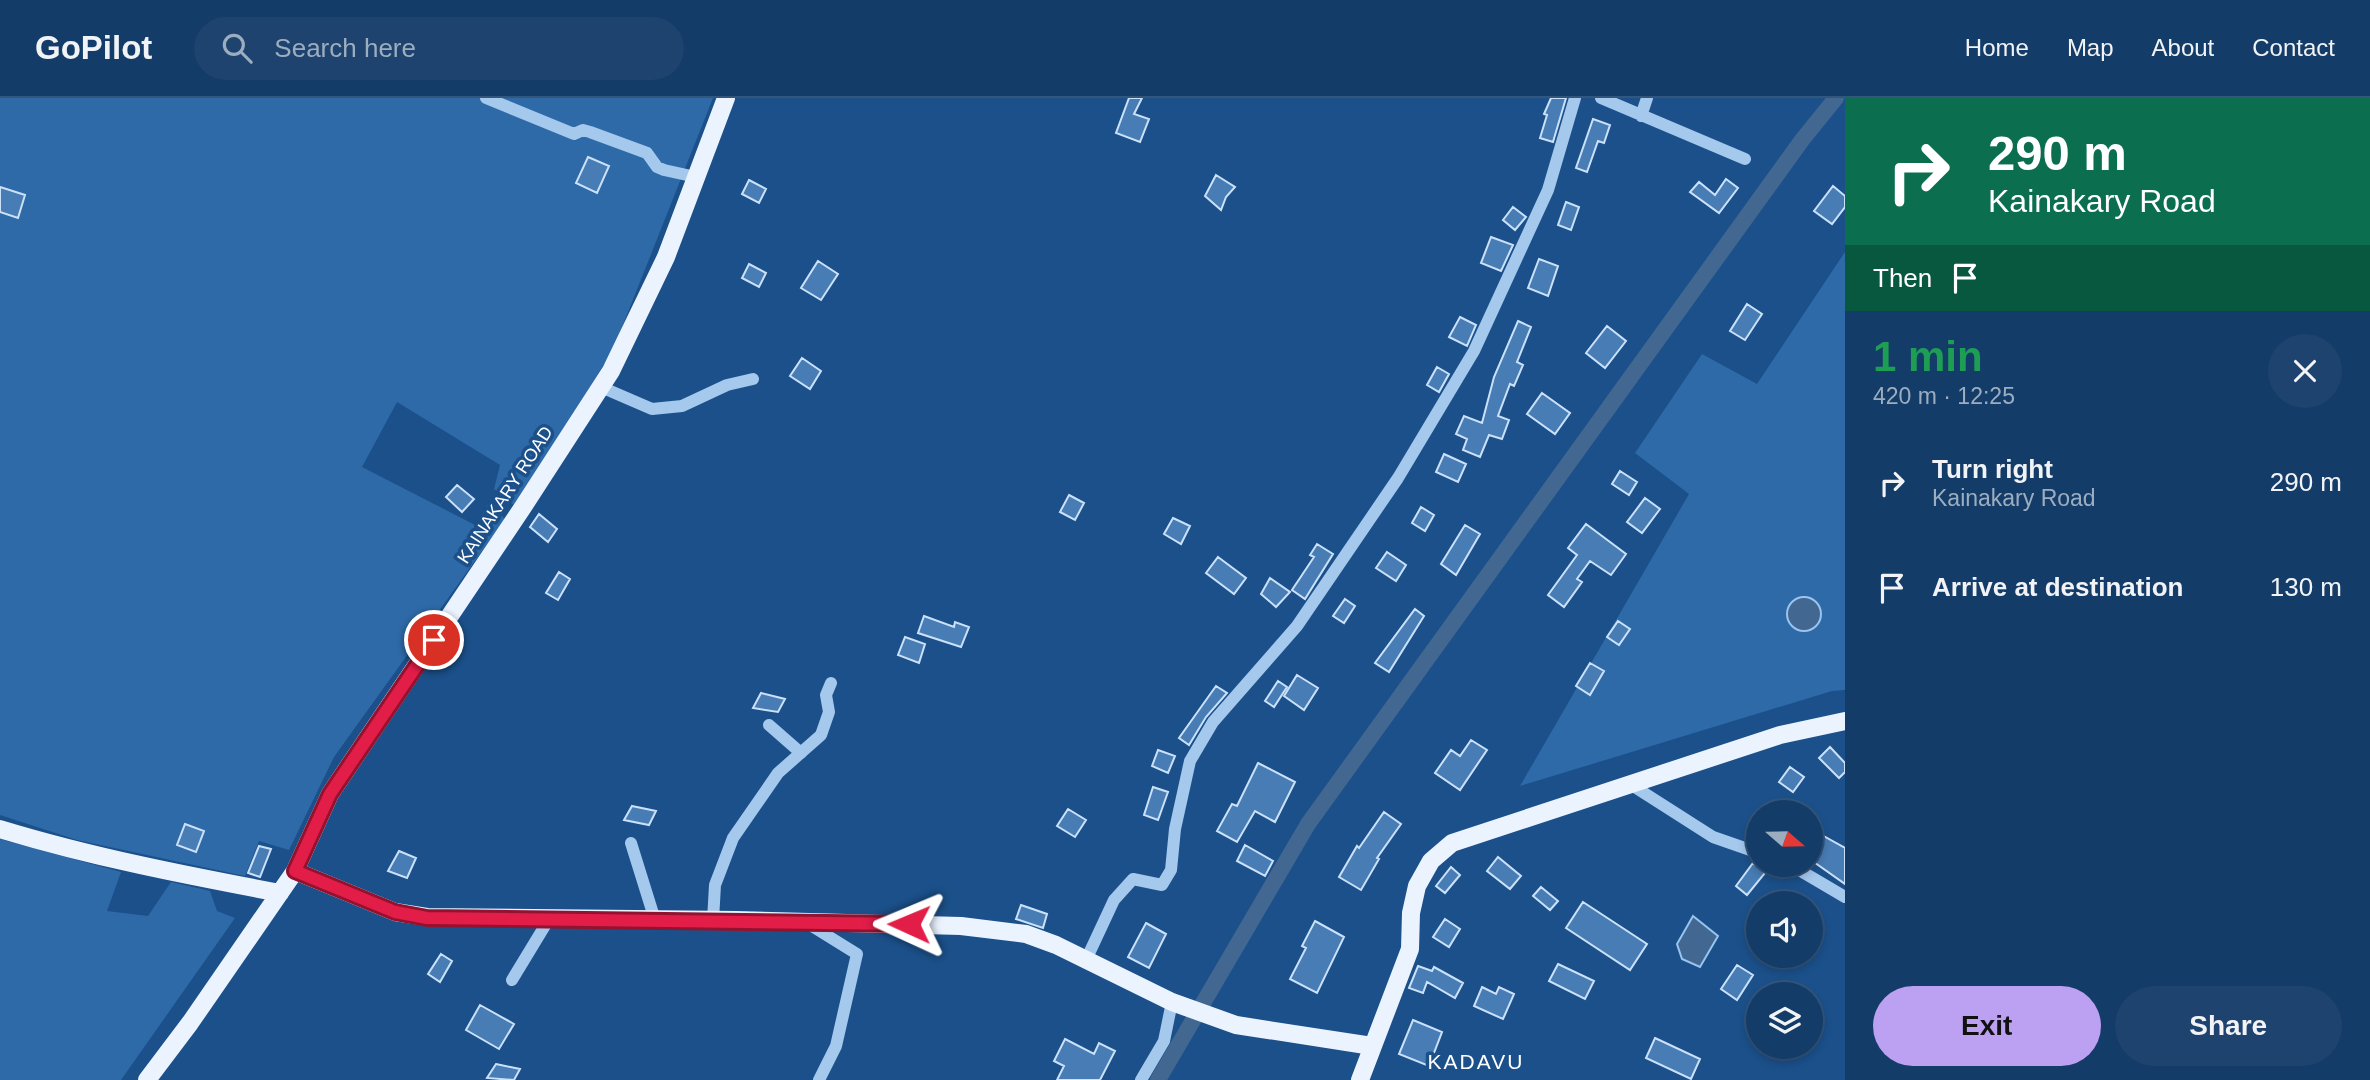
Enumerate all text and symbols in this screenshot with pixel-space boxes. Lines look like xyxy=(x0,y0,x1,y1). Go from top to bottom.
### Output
search box xyxy=(194,17,684,80)
text: GoPilot xyxy=(35,29,152,66)
icon: search xyxy=(218,29,256,67)
text: Search here xyxy=(274,33,416,63)
text: Home xyxy=(1965,34,2029,61)
text: Map xyxy=(2067,34,2114,61)
text: About xyxy=(2152,34,2214,61)
text: Contact xyxy=(2252,34,2335,61)
icon: right xyxy=(1873,126,1964,217)
text: 290 m xyxy=(1988,126,2127,180)
text: Kainakary Road xyxy=(1988,183,2216,219)
icon: arrive xyxy=(1946,259,1984,297)
text: Then xyxy=(1873,263,1932,293)
text: 1 min xyxy=(1873,333,1983,380)
button: close xyxy=(2268,334,2342,408)
text: 420 m · 12:25 xyxy=(1873,383,2015,409)
street label: KAINAKARY ROAD xyxy=(453,423,557,567)
text: Turn right xyxy=(1932,454,2053,484)
icon: right xyxy=(1873,464,1911,502)
text: 290 m xyxy=(2270,467,2342,497)
text: Kainakary Road xyxy=(1932,485,2096,511)
icon: arrive xyxy=(1873,569,1911,607)
text: Arrive at destination xyxy=(1932,572,2183,602)
text: 130 m xyxy=(2270,572,2342,602)
pin xyxy=(404,610,464,670)
icon: arrive xyxy=(415,621,453,659)
north arrow xyxy=(1746,800,1824,877)
map controls xyxy=(1746,800,1823,1059)
position arrow xyxy=(872,887,946,961)
button: sound xyxy=(1746,891,1823,968)
button: layers xyxy=(1746,982,1823,1059)
button: Exit xyxy=(1873,986,2101,1066)
button: Share xyxy=(2115,986,2342,1066)
district label: KADAVU xyxy=(1428,1050,1524,1073)

